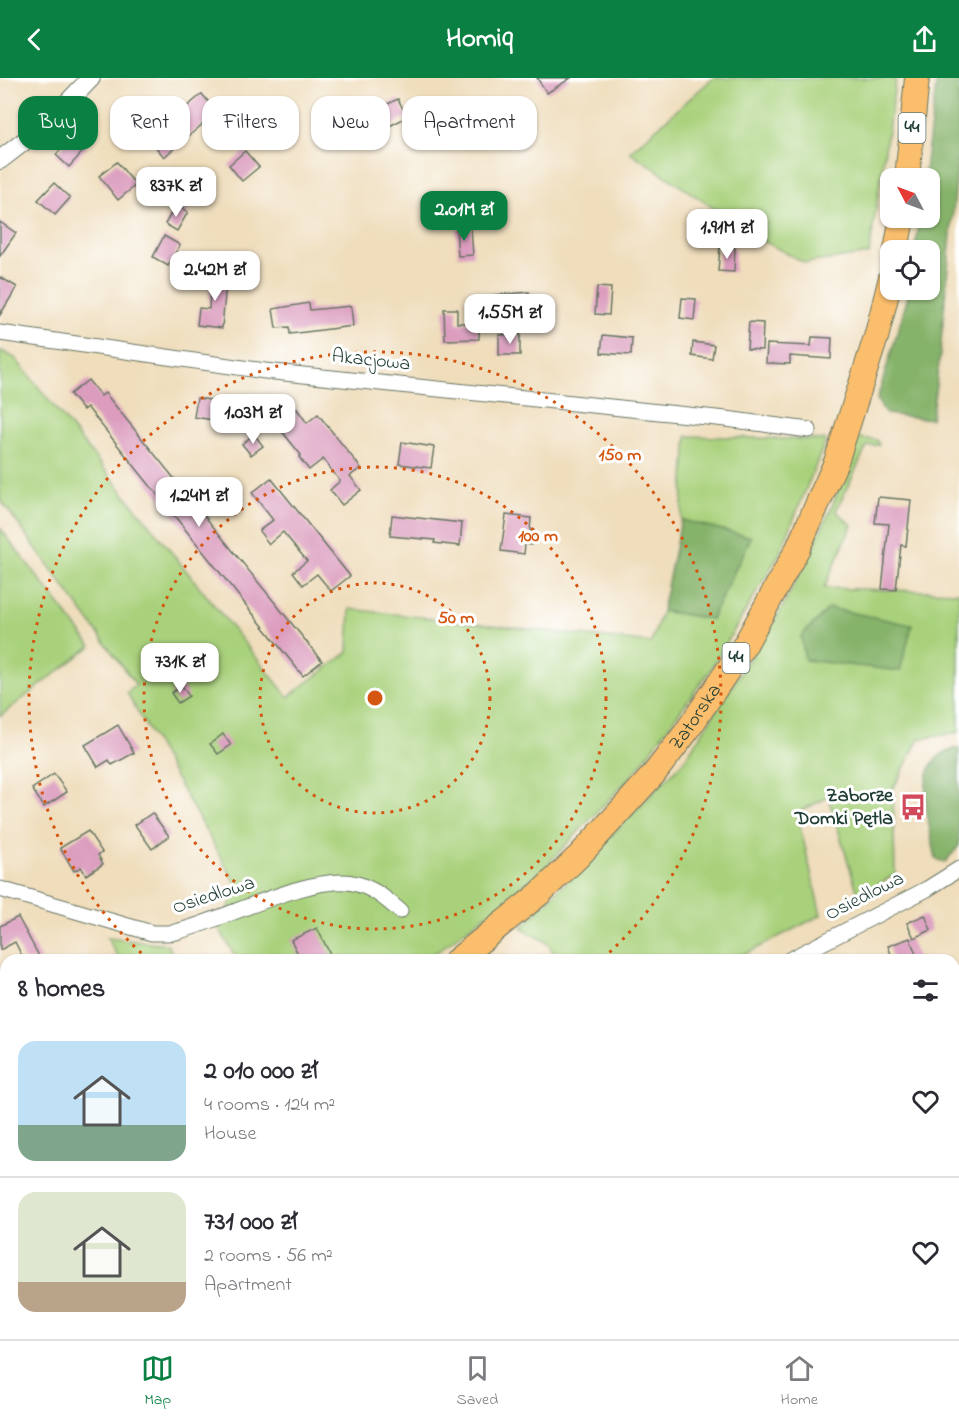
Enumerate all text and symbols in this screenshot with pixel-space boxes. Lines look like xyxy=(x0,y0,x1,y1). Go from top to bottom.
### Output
text: Homiq xyxy=(446,20,513,59)
icon: back xyxy=(18,23,51,56)
icon: share xyxy=(908,23,941,56)
chip: Buy xyxy=(18,96,98,150)
chip: Rent xyxy=(110,96,190,150)
chip: Filters xyxy=(202,96,299,150)
chip: New xyxy=(311,96,390,150)
chip: Apartment xyxy=(402,96,537,150)
road number: 44 xyxy=(898,113,926,143)
pin: 837K zł xyxy=(121,167,231,218)
north arrow xyxy=(880,168,940,228)
map controls xyxy=(880,168,940,300)
text: 837K zł xyxy=(150,172,202,201)
pin: 2.01M zł xyxy=(402,191,526,242)
text: 2.01M zł xyxy=(434,196,494,225)
pin: 1.91M zł xyxy=(665,209,789,260)
text: 1.91M zł xyxy=(701,214,753,243)
button: locate xyxy=(880,240,940,300)
pin: 2.42M zł xyxy=(153,251,277,302)
text: 2.42M zł xyxy=(184,256,246,285)
pin: 1.55M zł xyxy=(448,294,572,345)
text: 1.55M zł xyxy=(478,299,542,328)
street label: Akacjowa xyxy=(330,342,412,380)
pin: 1.03M zł xyxy=(191,394,315,445)
text: 1.03M zł xyxy=(224,399,282,428)
text: 150 m xyxy=(599,443,641,469)
pin: 1.24M zł xyxy=(137,477,261,528)
text: 1.24M zł xyxy=(170,482,228,511)
text: 100 m xyxy=(518,524,558,550)
text: 50 m xyxy=(438,606,474,632)
pin: 731K zł xyxy=(125,643,235,694)
road number: 44 xyxy=(722,643,750,673)
text: 731K zł xyxy=(155,648,205,677)
street label: Zatorska xyxy=(662,678,729,757)
centre of rings xyxy=(365,688,385,708)
place label: Zaborze Domki Pętla xyxy=(794,782,894,834)
bus stop icon: Zaborze Domki Pętla xyxy=(898,792,928,822)
street label: Osiedlowa xyxy=(821,865,909,929)
street label: Osiedlowa xyxy=(169,869,259,923)
text: 8 homes xyxy=(18,971,105,1009)
icon: filters xyxy=(909,974,942,1007)
text: 2 010 000 zł xyxy=(204,1053,318,1091)
icon: home xyxy=(66,1065,138,1137)
icon: heart xyxy=(909,1085,942,1118)
text: 4 rooms · 124 m² xyxy=(204,1091,335,1120)
text: House xyxy=(204,1120,257,1149)
text: 731 000 zł xyxy=(204,1204,297,1242)
icon: home xyxy=(66,1216,138,1288)
icon: heart xyxy=(909,1236,942,1269)
text: 2 rooms · 56 m² xyxy=(204,1242,333,1271)
text: Apartment xyxy=(204,1271,292,1300)
tab: Map xyxy=(141,1352,174,1412)
tab: Saved xyxy=(457,1352,498,1412)
tab: Home xyxy=(781,1352,818,1412)

